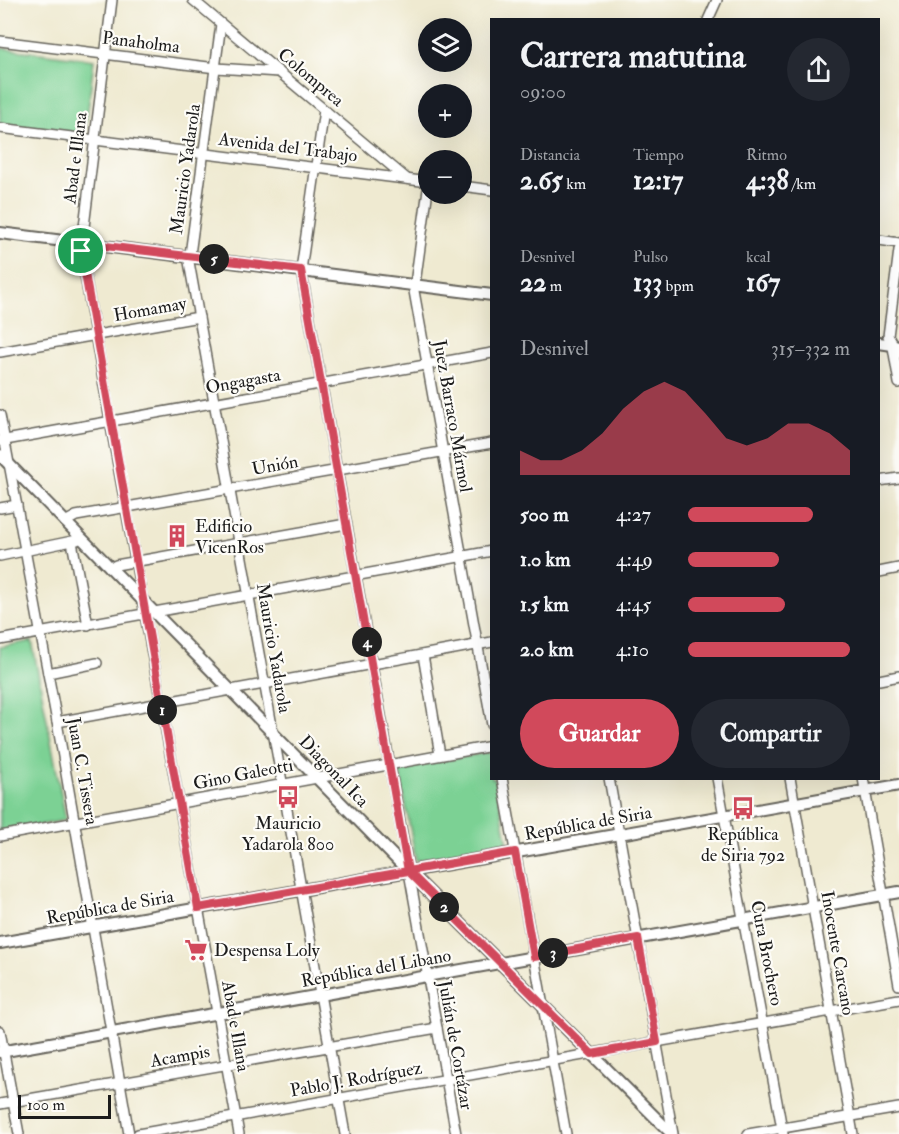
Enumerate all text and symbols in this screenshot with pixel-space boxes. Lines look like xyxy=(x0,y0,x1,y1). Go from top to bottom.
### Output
map controls xyxy=(418,18,472,204)
button: layers xyxy=(418,18,472,72)
street label: Panaholma xyxy=(101,26,182,59)
text: Carrera matutina xyxy=(520,36,746,77)
button: share xyxy=(787,38,850,101)
street label: Colomprea xyxy=(273,43,349,112)
text: 09:00 xyxy=(520,79,566,104)
button: + xyxy=(418,84,472,138)
street label: Mauricio Yadarola xyxy=(165,102,206,236)
street label: Abad e Illana xyxy=(58,110,93,206)
street label: Avenida del Trabajo xyxy=(216,127,359,167)
text: Distancia xyxy=(520,145,580,165)
text: Tiempo xyxy=(633,145,684,165)
text: Ritmo xyxy=(746,145,787,165)
button: − xyxy=(418,150,472,204)
text: 2.65 xyxy=(520,165,563,197)
text: 12:17 xyxy=(633,165,683,197)
text: 4:38 xyxy=(746,165,789,197)
text: km xyxy=(563,174,586,194)
text: /km xyxy=(789,174,816,194)
pin xyxy=(55,225,106,276)
icon: arrive xyxy=(64,234,97,267)
pin: 5 xyxy=(199,244,229,274)
text: Desnivel xyxy=(520,247,575,267)
text: Pulso xyxy=(633,247,668,267)
text: kcal xyxy=(746,247,771,267)
text: 5 xyxy=(210,249,218,269)
text: 22 xyxy=(520,267,546,299)
text: 133 xyxy=(633,267,662,299)
text: 167 xyxy=(746,267,780,299)
text: m xyxy=(546,276,562,296)
text: bpm xyxy=(662,276,694,296)
street label: Homamay xyxy=(112,292,189,327)
text: Desnivel xyxy=(520,336,589,361)
text: 315–332 m xyxy=(771,336,850,361)
street label: Juez Barraco Mármol xyxy=(428,337,477,494)
street label: Ongagasta xyxy=(204,363,283,399)
street label: Unión xyxy=(250,450,300,481)
text: 500 m xyxy=(520,502,569,527)
text: 4:27 xyxy=(616,502,651,527)
place label: Edificio VicenRos xyxy=(195,515,264,559)
building icon: Edificio VicenRos xyxy=(164,523,190,549)
text: 1.0 km xyxy=(520,547,571,572)
text: 4:49 xyxy=(616,547,653,572)
street label: Mauricio Yadarola xyxy=(251,581,296,715)
text: 1.5 km xyxy=(520,592,569,617)
text: 4:45 xyxy=(616,592,651,617)
pin: 4 xyxy=(352,627,382,657)
text: 4 xyxy=(363,632,371,652)
text: 2.0 km xyxy=(520,637,574,662)
text: 4:10 xyxy=(616,637,649,662)
pin: 1 xyxy=(147,695,177,725)
button: Guardar xyxy=(520,699,679,768)
button: Compartir xyxy=(691,699,850,768)
text: 1 xyxy=(159,700,165,720)
street label: Juan C. Tissera xyxy=(62,714,103,827)
street label: Diagonal Ica xyxy=(294,731,374,813)
street label: Gino Galeotti xyxy=(191,753,295,795)
bus stop icon: Mauricio Yadarola 800 xyxy=(275,784,301,810)
bus stop icon: República de Siria 792 xyxy=(730,795,756,821)
street label: República de Siria xyxy=(523,801,654,846)
place label: Mauricio Yadarola 800 xyxy=(242,812,334,856)
place label: República de Siria 792 xyxy=(701,823,785,867)
street label: República de Siria xyxy=(45,885,176,930)
street label: Inocente Carcano xyxy=(815,889,860,1017)
pin: 2 xyxy=(429,892,459,922)
text: 2 xyxy=(440,897,448,917)
street label: Cura Brochero xyxy=(745,898,788,1008)
supermarket icon: Despensa Loly xyxy=(183,937,209,963)
pin: 3 xyxy=(538,938,568,968)
place label: Despensa Loly xyxy=(214,939,321,962)
text: 3 xyxy=(550,943,556,963)
street label: República del Libano xyxy=(299,944,453,993)
street label: Abad e Illana xyxy=(216,978,255,1074)
street label: Julián de Cortázar xyxy=(433,978,478,1112)
street label: Acampis xyxy=(148,1040,212,1073)
street label: Pablo J. Rodríguez xyxy=(288,1057,424,1102)
scale bar xyxy=(18,1092,111,1120)
text: 100 m xyxy=(27,1095,65,1115)

